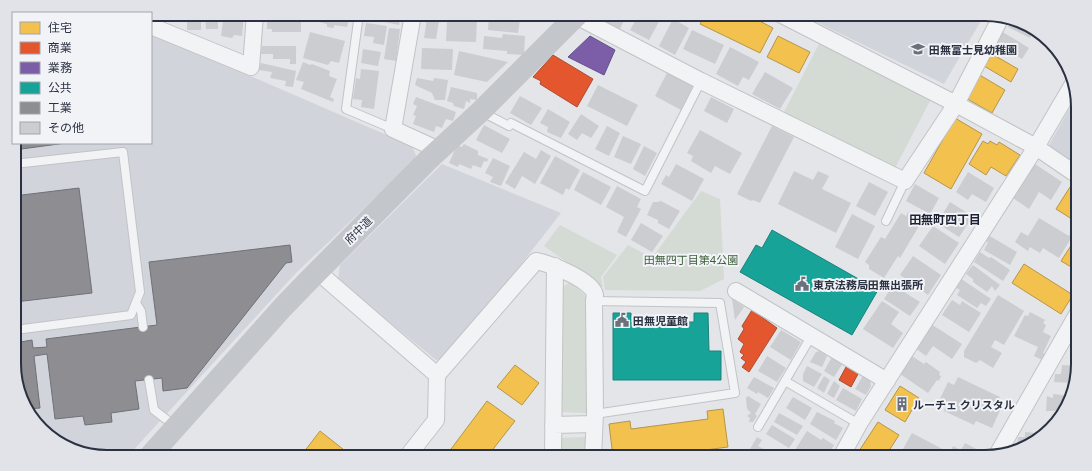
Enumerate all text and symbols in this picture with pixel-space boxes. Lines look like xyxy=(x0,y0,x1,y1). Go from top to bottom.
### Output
legend xyxy=(12,12,152,144)
text: 住宅 xyxy=(48,19,72,36)
text: 商業 xyxy=(48,39,72,56)
school or university icon: 田無富士見幼稚園 xyxy=(910,41,926,57)
place label: 田無富士見幼稚園 xyxy=(929,42,1017,57)
text: 業務 xyxy=(48,59,72,76)
text: 公共 xyxy=(48,79,72,96)
text: 工業 xyxy=(48,99,72,116)
text: その他 xyxy=(48,119,84,136)
district label: 田無町四丁目 xyxy=(909,211,981,228)
street label: 府中道 xyxy=(341,213,375,247)
park label: 田無四丁目第4公園 xyxy=(644,252,738,267)
public building icon: 東京法務局田無出張所 xyxy=(794,276,810,292)
place label: 東京法務局田無出張所 xyxy=(813,277,923,292)
public building icon: 田無児童館 xyxy=(614,312,630,328)
place label: 田無児童館 xyxy=(633,313,688,328)
building icon: ルーチェ クリスタル xyxy=(894,396,910,412)
place label: ルーチェ クリスタル xyxy=(913,397,1015,412)

